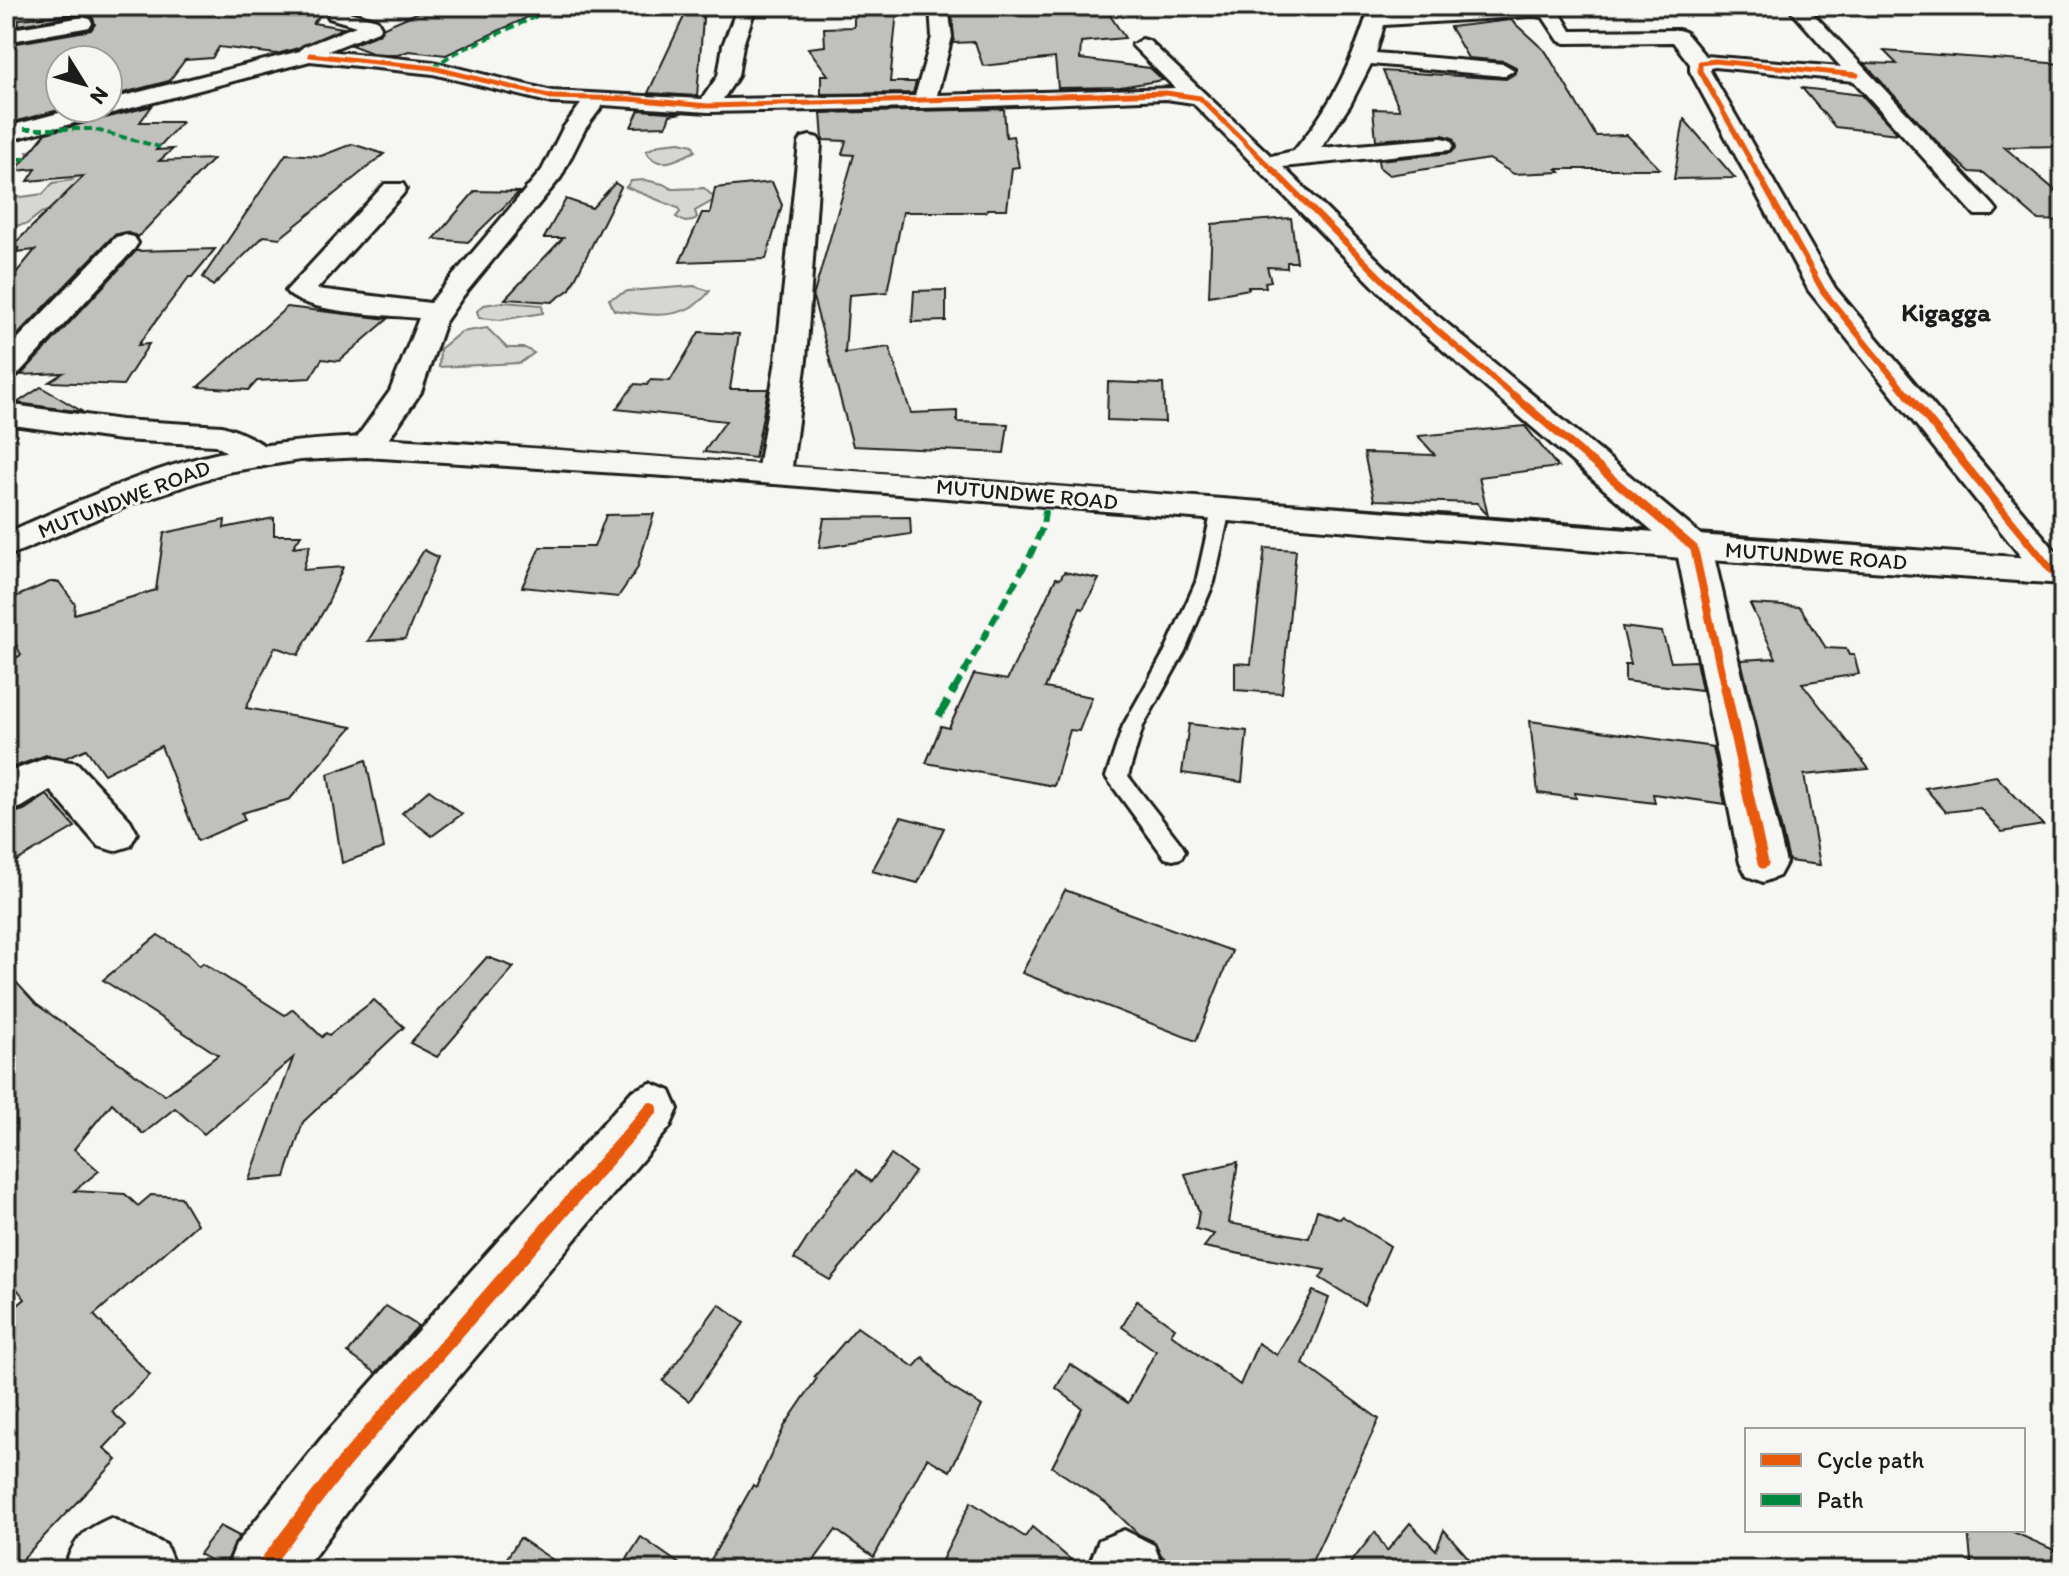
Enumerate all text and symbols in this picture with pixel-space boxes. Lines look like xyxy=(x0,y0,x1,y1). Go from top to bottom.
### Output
north arrow xyxy=(44,44,124,124)
text: N xyxy=(84,82,115,110)
district label: Kigagga xyxy=(1901,296,1991,328)
street label: MUTUNDWE ROAD xyxy=(34,454,214,544)
street label: MUTUNDWE ROAD xyxy=(935,473,1119,515)
street label: MUTUNDWE ROAD xyxy=(1724,536,1908,576)
legend xyxy=(1745,1428,2025,1532)
text: Cycle path xyxy=(1817,1445,1924,1474)
text: Path xyxy=(1817,1485,1864,1514)

